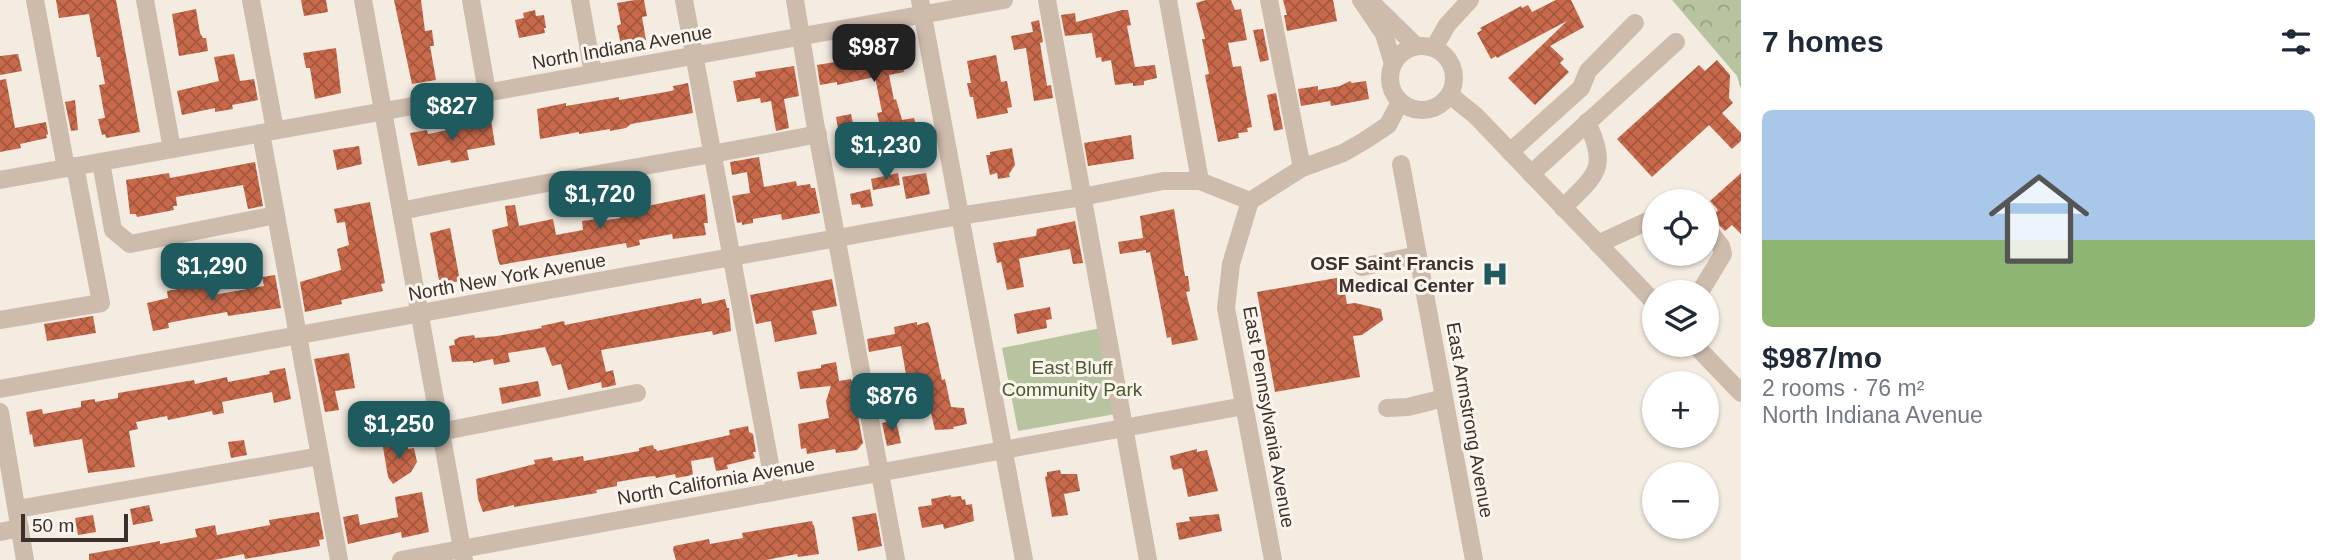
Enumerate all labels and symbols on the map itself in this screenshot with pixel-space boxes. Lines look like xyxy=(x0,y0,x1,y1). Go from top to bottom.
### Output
street label: North Indiana Avenue xyxy=(530,21,714,73)
pin: $987 xyxy=(833,24,915,84)
pin: $827 xyxy=(411,83,493,143)
pin: $1,230 xyxy=(829,122,943,182)
pin: $1,720 xyxy=(543,172,657,231)
pin: $1,290 xyxy=(155,244,269,303)
street label: North New York Avenue xyxy=(407,249,607,305)
place label: OSF Saint Francis Medical Center xyxy=(1310,253,1475,296)
hospital icon: OSF Saint Francis Medical Center xyxy=(1480,259,1510,289)
street label: East Pennsylvania Avenue xyxy=(1239,305,1299,529)
street label: East Armstrong Avenue xyxy=(1442,321,1498,519)
park label: East Bluff Community Park xyxy=(1002,357,1143,400)
pin: $876 xyxy=(851,374,933,433)
pin: $1,250 xyxy=(342,402,456,461)
street label: North California Avenue xyxy=(616,453,816,509)
scale bar xyxy=(21,511,128,543)

